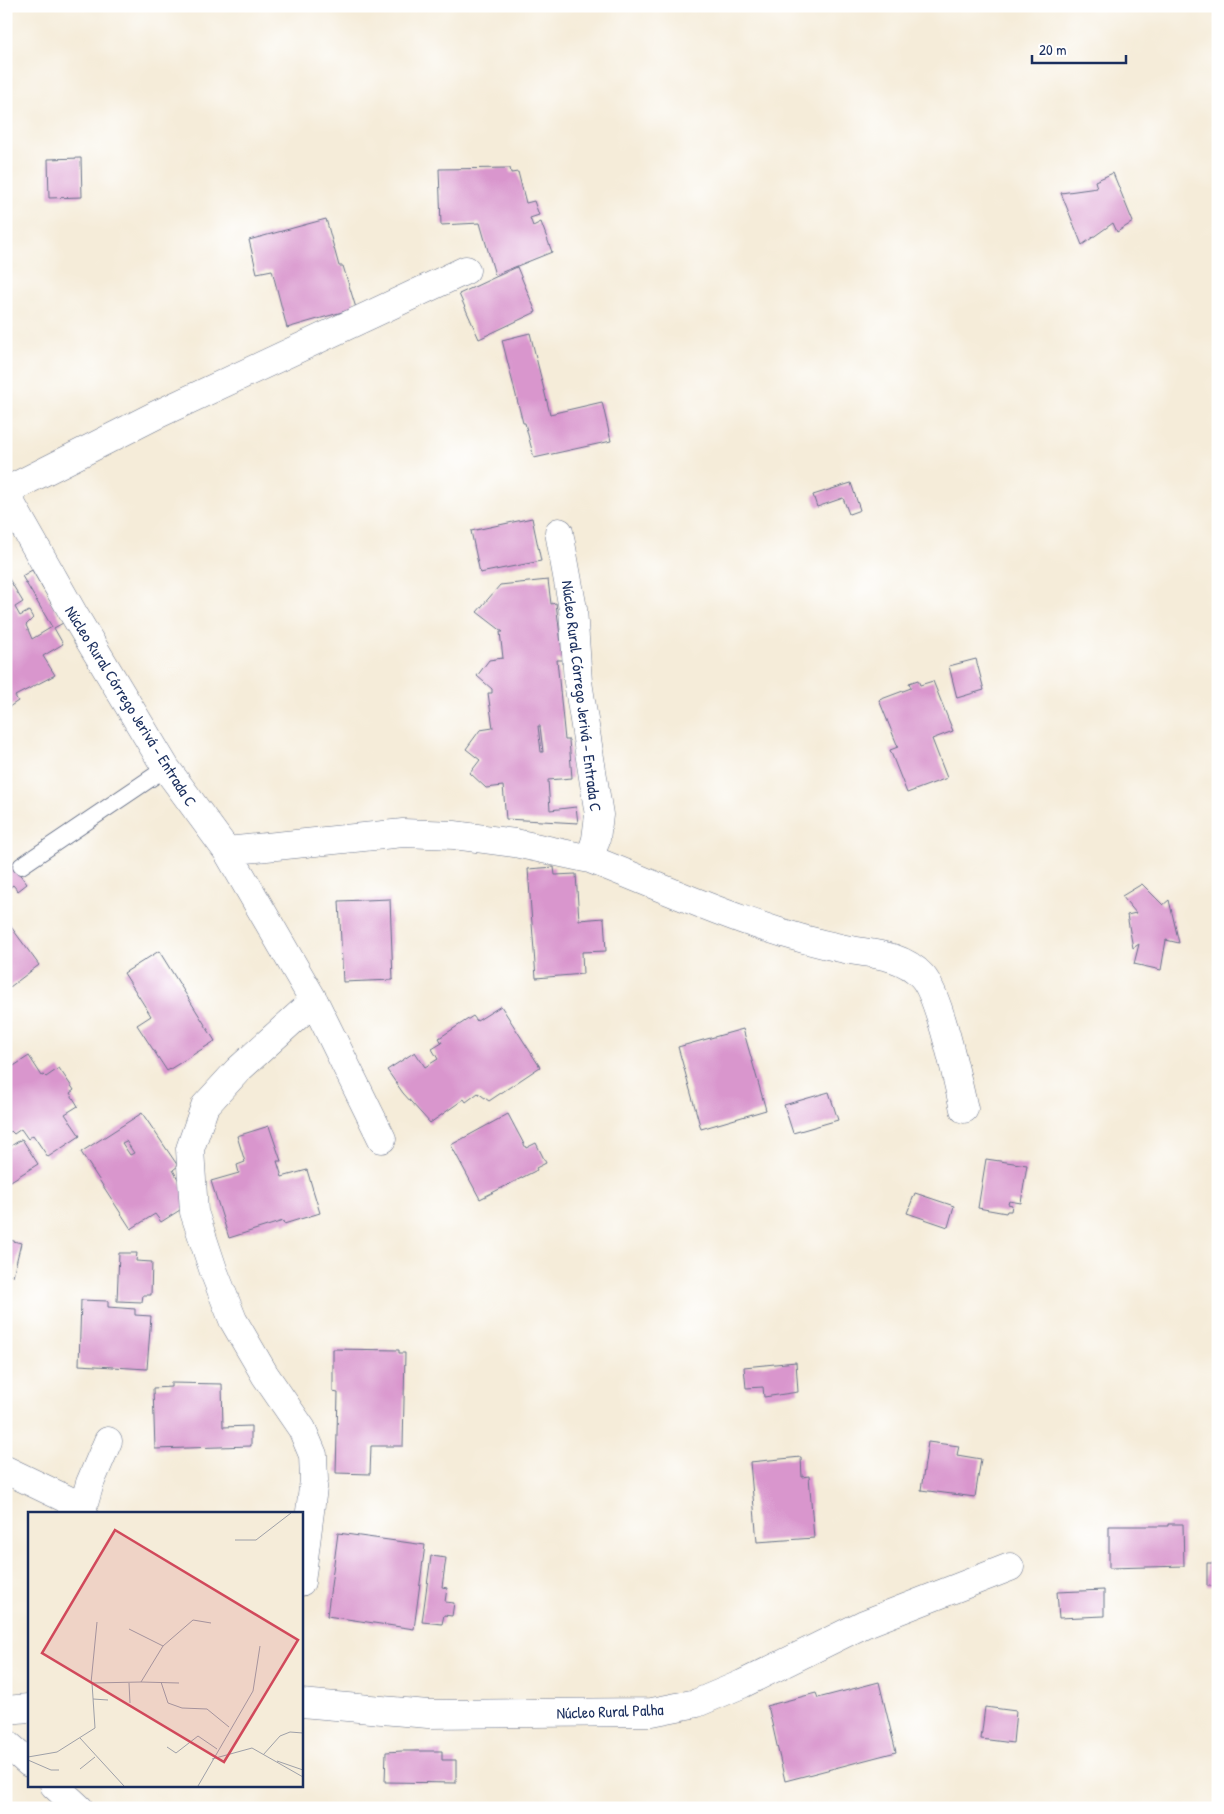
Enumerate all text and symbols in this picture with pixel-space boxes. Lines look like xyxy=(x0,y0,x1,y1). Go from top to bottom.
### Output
scale bar xyxy=(1032,32,1125,64)
text: 20 m xyxy=(1039,39,1066,60)
street label: Núcleo Rural Córrego Jerivá - Entrada C xyxy=(557,579,607,813)
street label: Núcleo Rural Córrego Jerivá - Entrada C xyxy=(60,601,202,811)
inset map xyxy=(28,1512,302,1786)
street label: Núcleo Rural Palha xyxy=(556,1698,664,1724)

